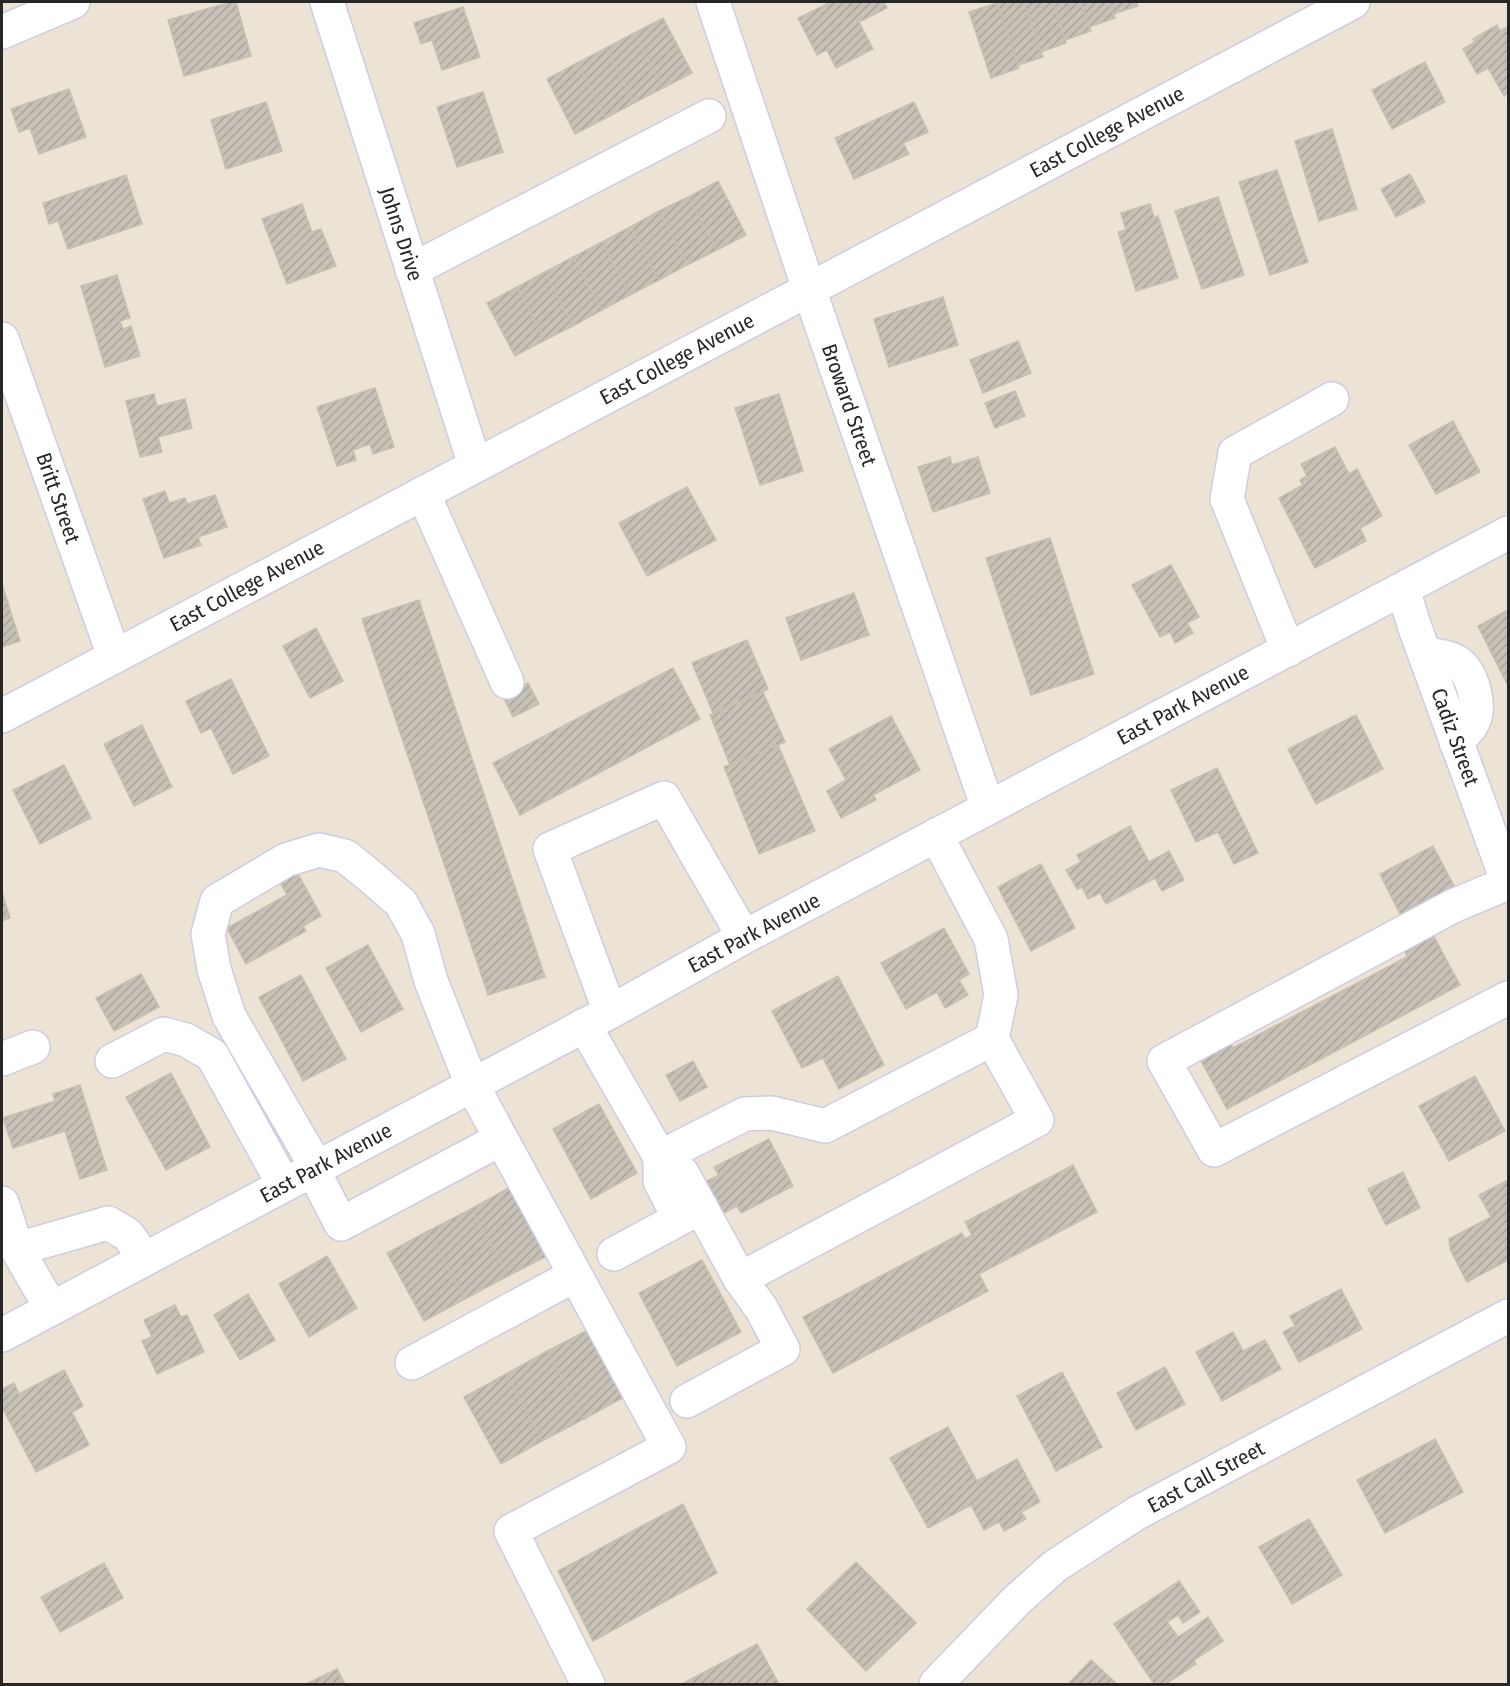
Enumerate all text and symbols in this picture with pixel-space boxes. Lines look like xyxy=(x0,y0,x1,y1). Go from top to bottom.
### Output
street label: East College Avenue xyxy=(1025,80,1189,184)
street label: Johns Drive xyxy=(374,184,428,284)
street label: East College Avenue xyxy=(595,307,759,411)
street label: Broward Street xyxy=(816,340,882,470)
street label: Britt Street xyxy=(30,449,86,547)
street label: East College Avenue xyxy=(165,534,329,638)
street label: East Park Avenue xyxy=(1113,659,1253,751)
street label: Cadiz Street xyxy=(1425,685,1485,790)
street label: East Park Avenue xyxy=(684,887,824,979)
street label: East Park Avenue xyxy=(256,1117,396,1209)
street label: East Call Street xyxy=(1143,1435,1269,1519)

